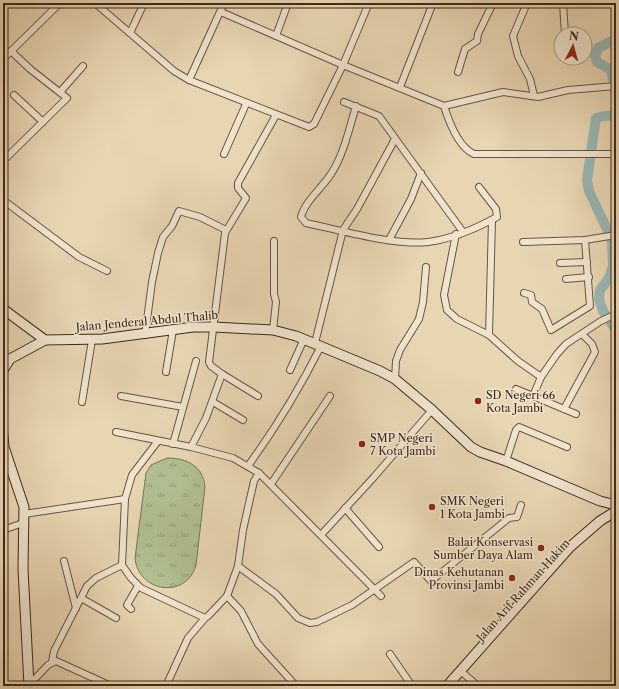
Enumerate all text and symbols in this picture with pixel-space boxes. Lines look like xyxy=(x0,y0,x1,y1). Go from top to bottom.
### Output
north arrow xyxy=(553,26,593,66)
text: N xyxy=(569,29,580,44)
street label: Jalan Jenderal Abdul Thalib xyxy=(73,308,219,334)
place label: SD Negeri 66 Kota Jambi xyxy=(486,388,556,415)
marker: SD Negeri 66 Kota Jambi xyxy=(473,396,483,406)
place label: SMP Negeri 7 Kota Jambi xyxy=(370,431,436,458)
marker: SMP Negeri 7 Kota Jambi xyxy=(357,439,367,449)
place label: SMK Negeri 1 Kota Jambi xyxy=(440,494,505,521)
marker: SMK Negeri 1 Kota Jambi xyxy=(427,502,437,512)
place label: Balai Konservasi Sumber Daya Alam xyxy=(433,535,534,562)
street label: Jalan Arif Rahman Hakim xyxy=(472,535,573,645)
marker: Balai Konservasi Sumber Daya Alam xyxy=(536,543,546,553)
place label: Dinas Kehutanan Provinsi Jambi xyxy=(414,565,505,592)
marker: Dinas Kehutanan Provinsi Jambi xyxy=(507,573,517,583)

